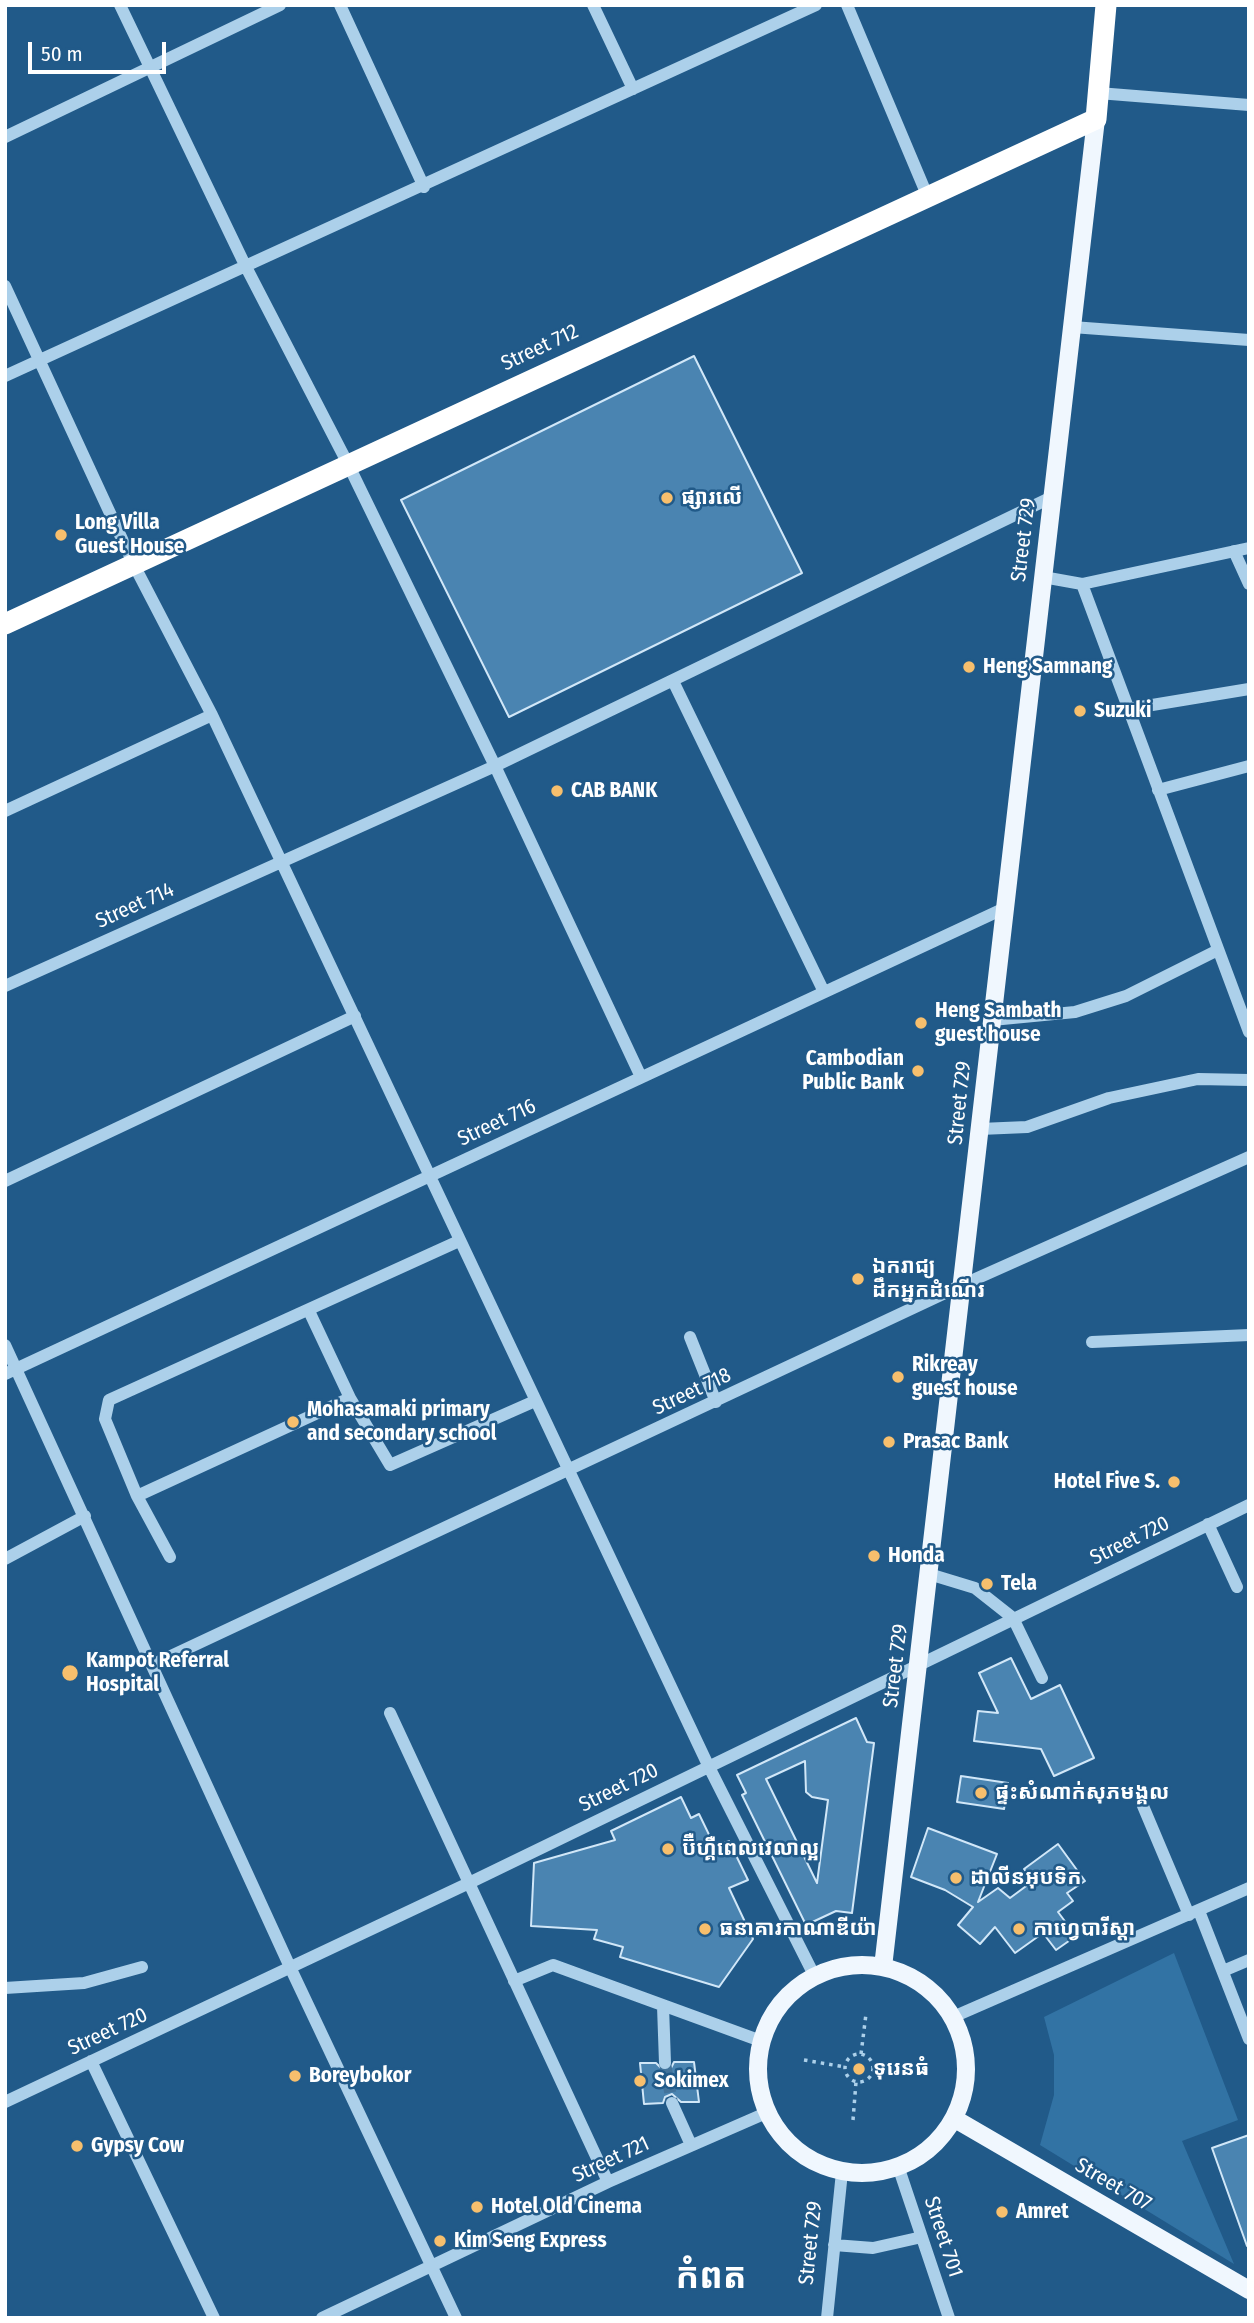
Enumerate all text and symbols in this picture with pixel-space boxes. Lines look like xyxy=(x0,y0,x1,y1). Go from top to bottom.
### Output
scale bar xyxy=(32,28,170,72)
text: 50 m xyxy=(41,41,83,67)
street label: Street 712 xyxy=(497,319,583,377)
place label: ផ្សារលើ xyxy=(681,485,742,511)
marker: ផ្សារលើ xyxy=(659,490,675,506)
street label: Street 729 xyxy=(1006,497,1042,583)
place label: Long Villa Guest House xyxy=(75,510,184,560)
marker: Long Villa Guest House xyxy=(53,527,69,543)
place label: Heng Samnang xyxy=(983,654,1112,680)
marker: Heng Samnang xyxy=(961,659,977,675)
place label: Suzuki xyxy=(1094,698,1151,724)
marker: Suzuki xyxy=(1072,703,1088,719)
place label: CAB BANK xyxy=(571,778,657,804)
marker: CAB BANK xyxy=(549,783,565,799)
street label: Street 714 xyxy=(92,878,178,934)
place label: Heng Sambath guest house xyxy=(935,998,1062,1048)
marker: Heng Sambath guest house xyxy=(913,1015,929,1031)
place label: Cambodian Public Bank xyxy=(802,1046,904,1096)
street label: Street 729 xyxy=(943,1060,977,1146)
marker: Cambodian Public Bank xyxy=(910,1063,926,1079)
street label: Street 716 xyxy=(454,1094,540,1152)
place label: ឯករាជ្យ ដឹកអ្នកដំណើរ xyxy=(872,1254,985,1304)
marker: ឯករាជ្យ ដឹកអ្នកដំណើរ xyxy=(850,1271,866,1287)
place label: Rikreay guest house xyxy=(912,1352,1018,1402)
street label: Street 718 xyxy=(649,1363,735,1421)
marker: Rikreay guest house xyxy=(890,1369,906,1385)
place label: Mohasamaki primary and secondary school xyxy=(307,1397,497,1447)
marker: Mohasamaki primary and secondary school xyxy=(285,1414,301,1430)
place label: Prasac Bank xyxy=(903,1429,1008,1455)
marker: Prasac Bank xyxy=(881,1434,897,1450)
place label: Hotel Five S. xyxy=(1054,1469,1160,1495)
marker: Hotel Five S. xyxy=(1166,1474,1182,1490)
street label: Street 720 xyxy=(1086,1511,1174,1571)
place label: Honda xyxy=(888,1543,945,1569)
marker: Honda xyxy=(866,1548,882,1564)
place label: Tela xyxy=(1001,1571,1037,1597)
marker: Tela xyxy=(979,1576,995,1592)
street label: Street 729 xyxy=(878,1623,914,1709)
place label: Kampot Referral Hospital xyxy=(86,1648,229,1698)
marker: Kampot Referral Hospital xyxy=(60,1663,80,1683)
street label: Street 720 xyxy=(575,1758,663,1818)
place label: ផ្ទះសំណាក់សុភមង្គល xyxy=(995,1780,1169,1806)
marker: ផ្ទះសំណាក់សុភមង្គល xyxy=(973,1785,989,1801)
place label: ប៊ឺហ្គឺពេលវេលាល្អ xyxy=(682,1836,819,1862)
marker: ប៊ឺហ្គឺពេលវេលាល្អ xyxy=(660,1841,676,1857)
place label: ដាលីនអុបទិក xyxy=(970,1865,1082,1891)
marker: ដាលីនអុបទិក xyxy=(948,1870,964,1886)
place label: ធនាគារកាណាឌីយ៉ា xyxy=(719,1916,877,1942)
place label: កាហ្វេបារីស្តា xyxy=(1033,1916,1135,1942)
marker: ធនាគារកាណាឌីយ៉ា xyxy=(697,1921,713,1937)
marker: កាហ្វេបារីស្តា xyxy=(1011,1921,1027,1937)
street label: Street 720 xyxy=(64,2003,152,2061)
place label: ទុរេនធំ xyxy=(873,2056,929,2082)
marker: ទុរេនធំ xyxy=(851,2061,867,2077)
place label: Boreybokor xyxy=(309,2063,411,2089)
marker: Boreybokor xyxy=(287,2068,303,2084)
place label: Sokimex xyxy=(654,2068,728,2094)
marker: Sokimex xyxy=(632,2073,648,2089)
street label: Street 721 xyxy=(569,2131,653,2189)
place label: Gypsy Cow xyxy=(91,2133,184,2159)
marker: Gypsy Cow xyxy=(69,2138,85,2154)
street label: Street 707 xyxy=(1070,2153,1156,2217)
street label: Street 701 xyxy=(918,2193,968,2281)
place label: Hotel Old Cinema xyxy=(491,2194,642,2220)
marker: Hotel Old Cinema xyxy=(469,2199,485,2215)
place label: Amret xyxy=(1016,2199,1069,2225)
street label: Street 729 xyxy=(794,2200,828,2286)
marker: Amret xyxy=(994,2204,1010,2220)
place label: Kim Seng Express xyxy=(454,2228,607,2254)
marker: Kim Seng Express xyxy=(432,2233,448,2249)
district label: កំពត xyxy=(675,2257,747,2299)

